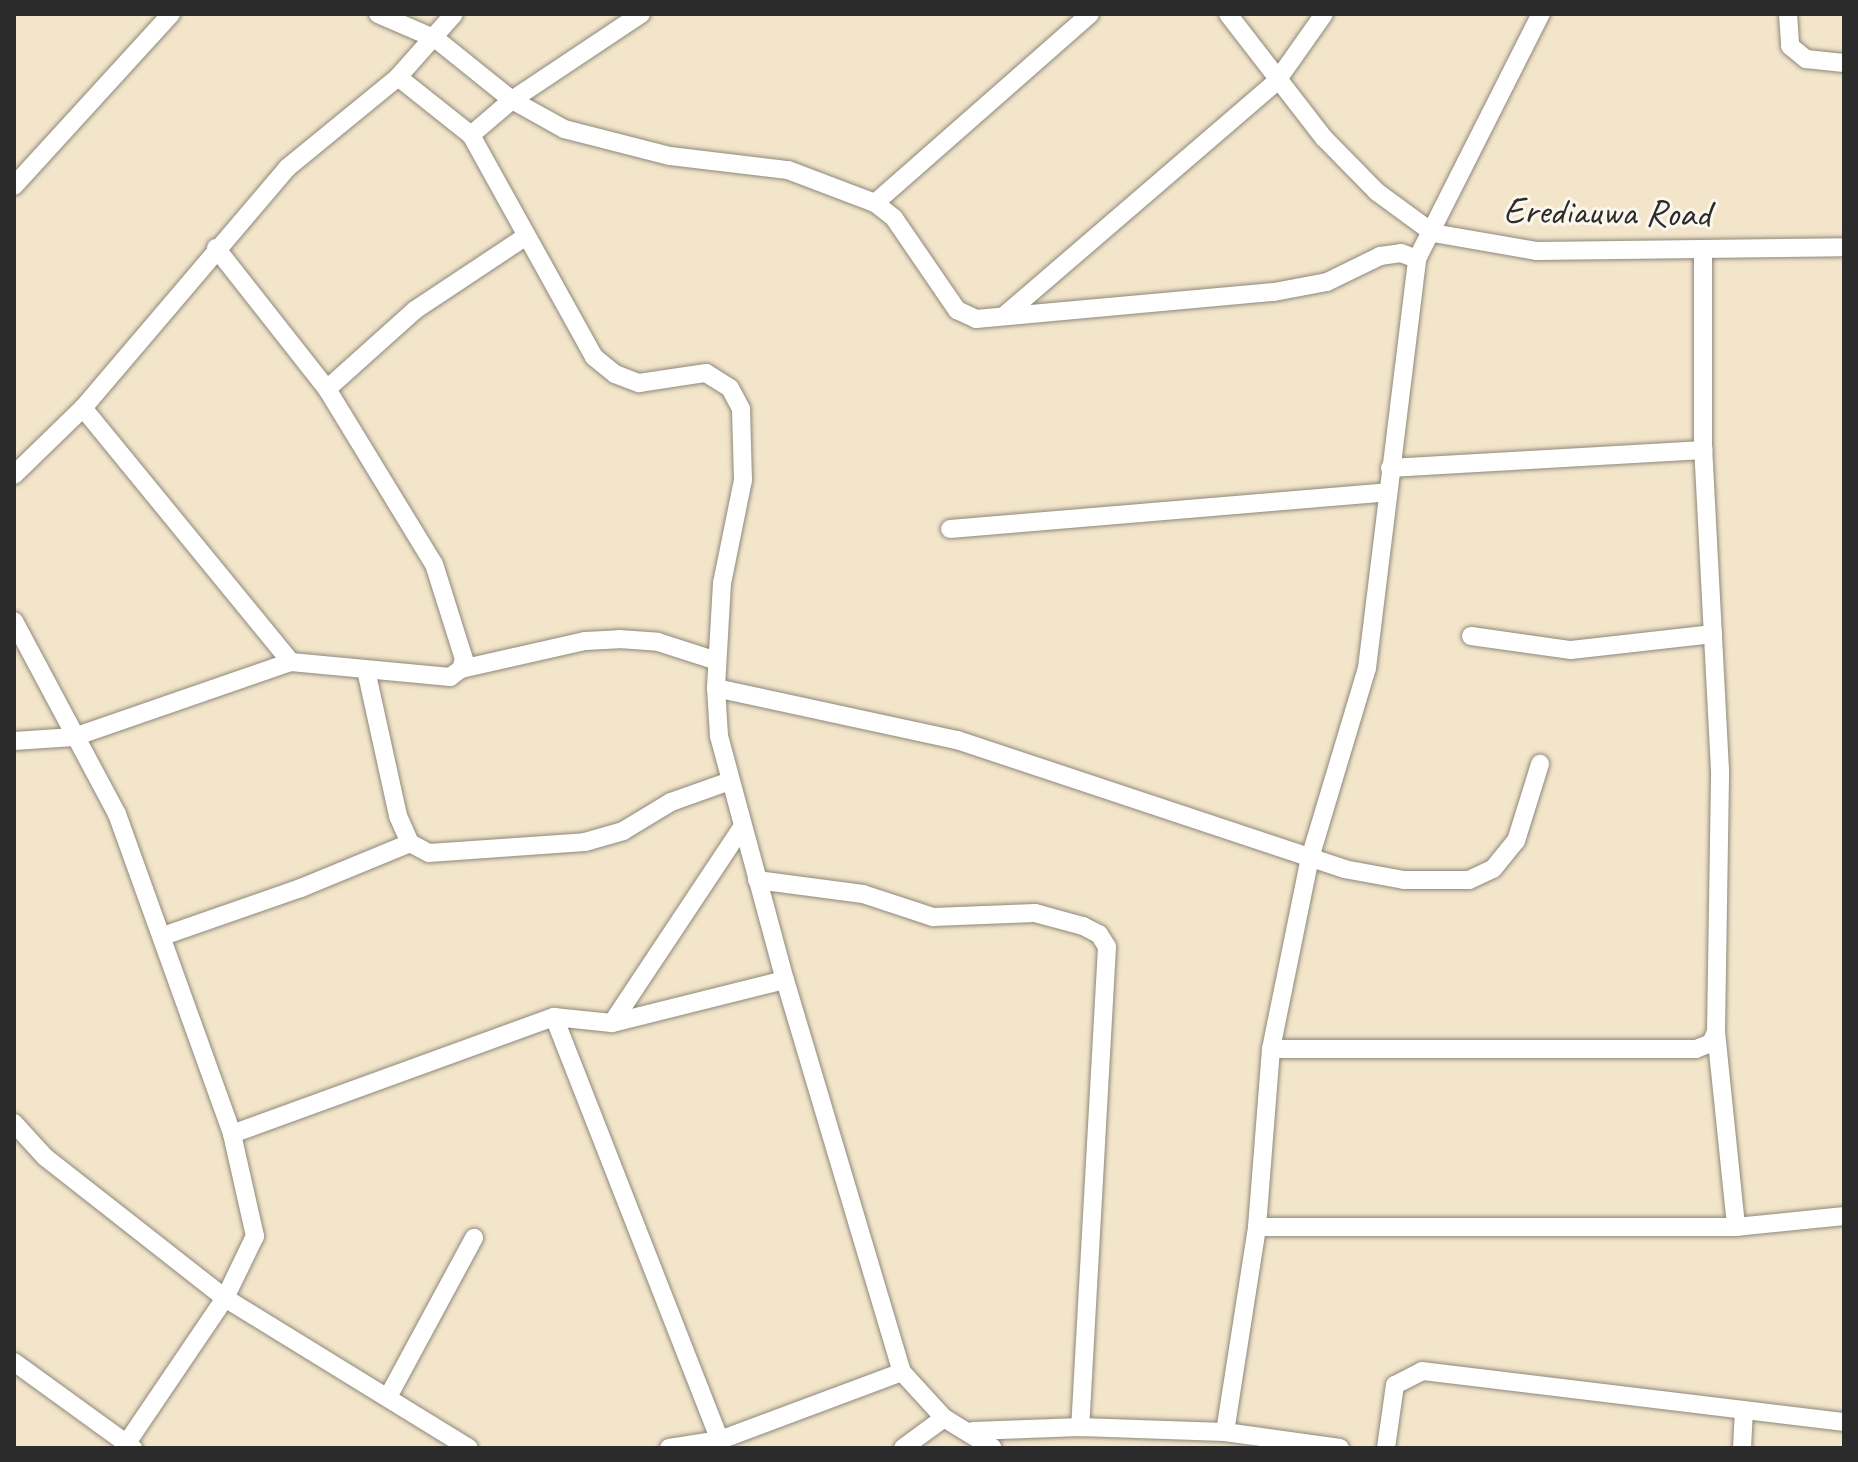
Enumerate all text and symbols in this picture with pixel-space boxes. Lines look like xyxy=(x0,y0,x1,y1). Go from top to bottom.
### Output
street label: Erediauwa Road xyxy=(1504,187,1710,237)

